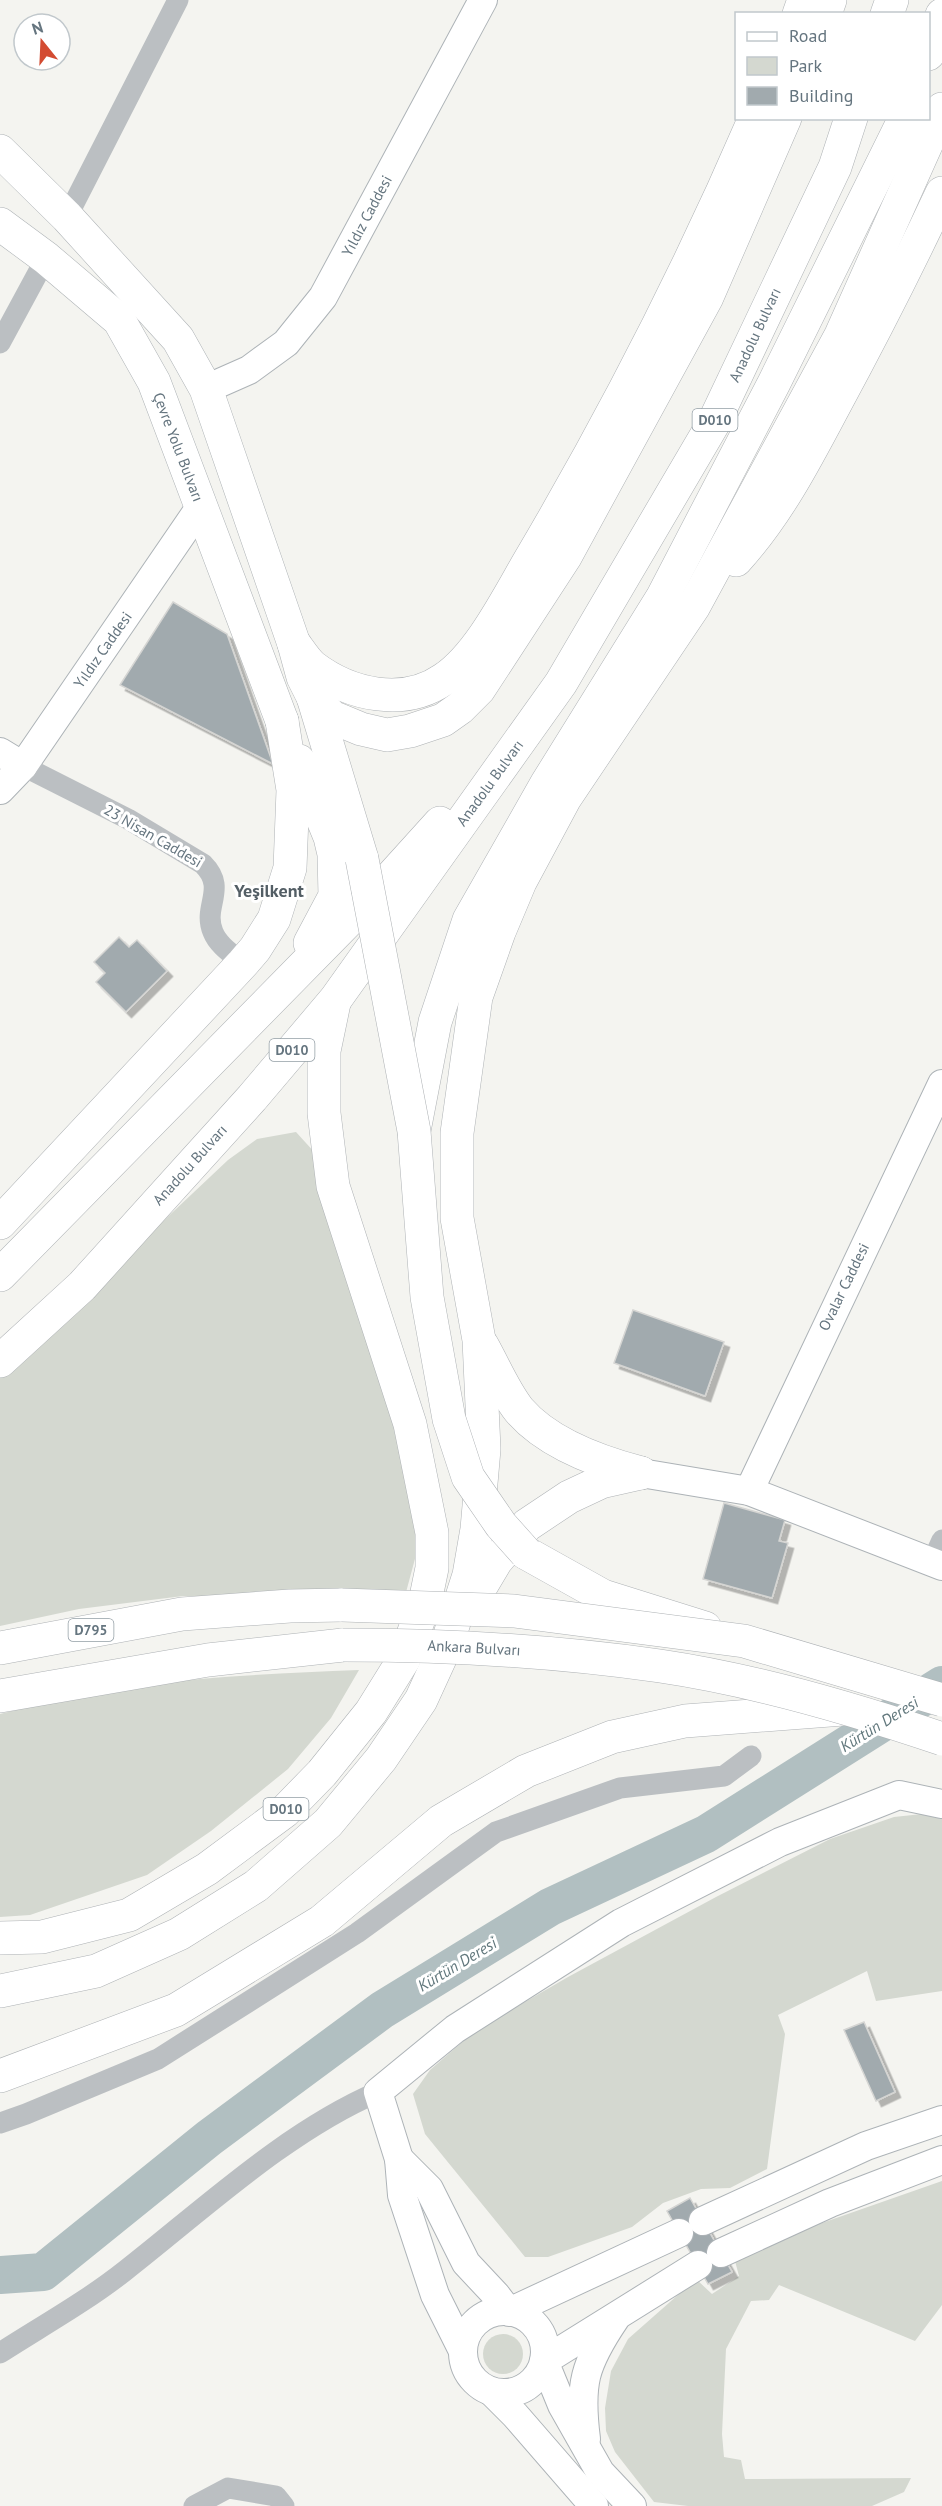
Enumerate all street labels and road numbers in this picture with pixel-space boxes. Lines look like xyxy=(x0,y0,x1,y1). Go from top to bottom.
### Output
street label: Yıldız Caddesi xyxy=(337,172,396,260)
street label: Anadolu Bulvarı xyxy=(724,285,785,385)
street label: Çevre Yolu Bulvarı xyxy=(149,390,208,504)
road number: D010 xyxy=(692,409,738,431)
street label: Yıldız Caddesi xyxy=(69,608,136,692)
street label: Anadolu Bulvarı xyxy=(452,736,527,830)
street label: 23 Nisan Caddesi xyxy=(101,800,206,871)
road number: D010 xyxy=(270,1039,314,1061)
street label: Anadolu Bulvarı xyxy=(148,1120,231,1209)
street label: Ovalar Caddesi xyxy=(814,1240,873,1334)
road number: D795 xyxy=(68,1619,113,1641)
street label: Ankara Bulvarı xyxy=(427,1636,521,1659)
road number: D010 xyxy=(264,1798,308,1820)

